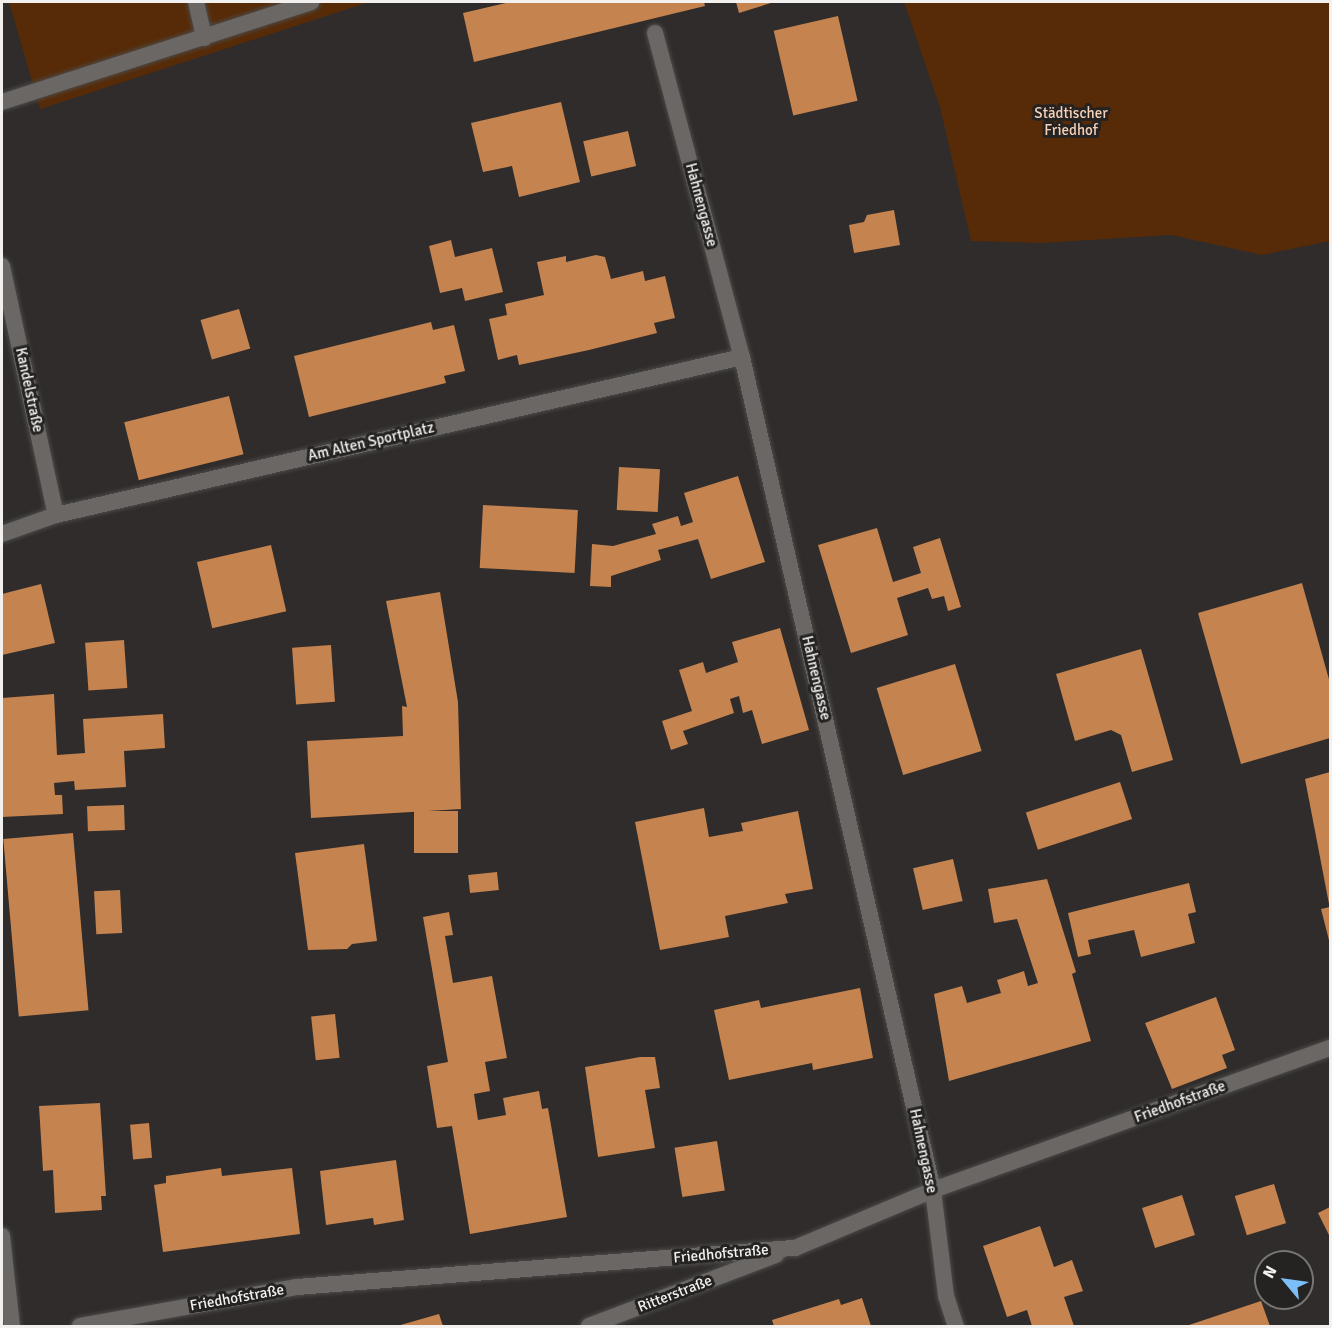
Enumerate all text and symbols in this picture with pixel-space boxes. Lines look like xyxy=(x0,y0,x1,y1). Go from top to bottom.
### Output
park label: Städtischer Friedhof xyxy=(1034,104,1108,139)
street label: Hahnengasse xyxy=(681,161,721,249)
street label: Kandelstraße xyxy=(11,346,47,434)
street label: Am Alten Sportplatz xyxy=(306,419,436,465)
street label: Hahnengasse xyxy=(798,634,834,722)
street label: Friedhofstraße xyxy=(1132,1077,1228,1127)
street label: Hahnengasse xyxy=(905,1107,941,1195)
street label: Friedhofstraße xyxy=(673,1241,769,1267)
north arrow xyxy=(1254,1250,1314,1310)
text: N xyxy=(1259,1263,1281,1282)
street label: Ritterstraße xyxy=(635,1272,715,1316)
street label: Friedhofstraße xyxy=(188,1281,286,1315)

